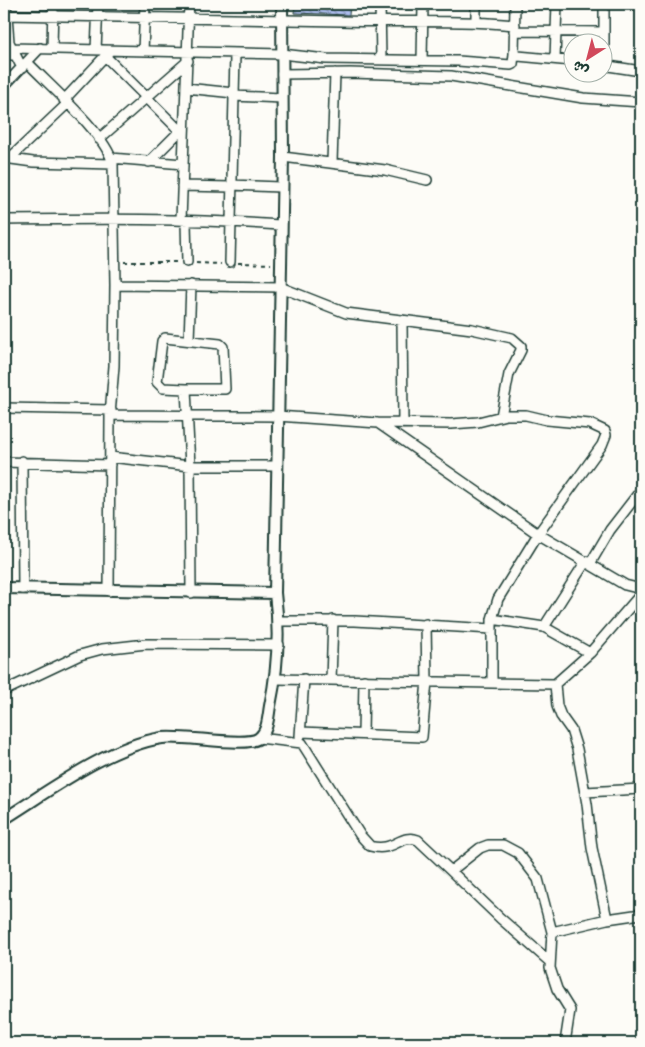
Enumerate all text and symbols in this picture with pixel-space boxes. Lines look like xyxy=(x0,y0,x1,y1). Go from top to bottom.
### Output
north arrow xyxy=(562,32,612,82)
text: ش xyxy=(569,57,592,80)

